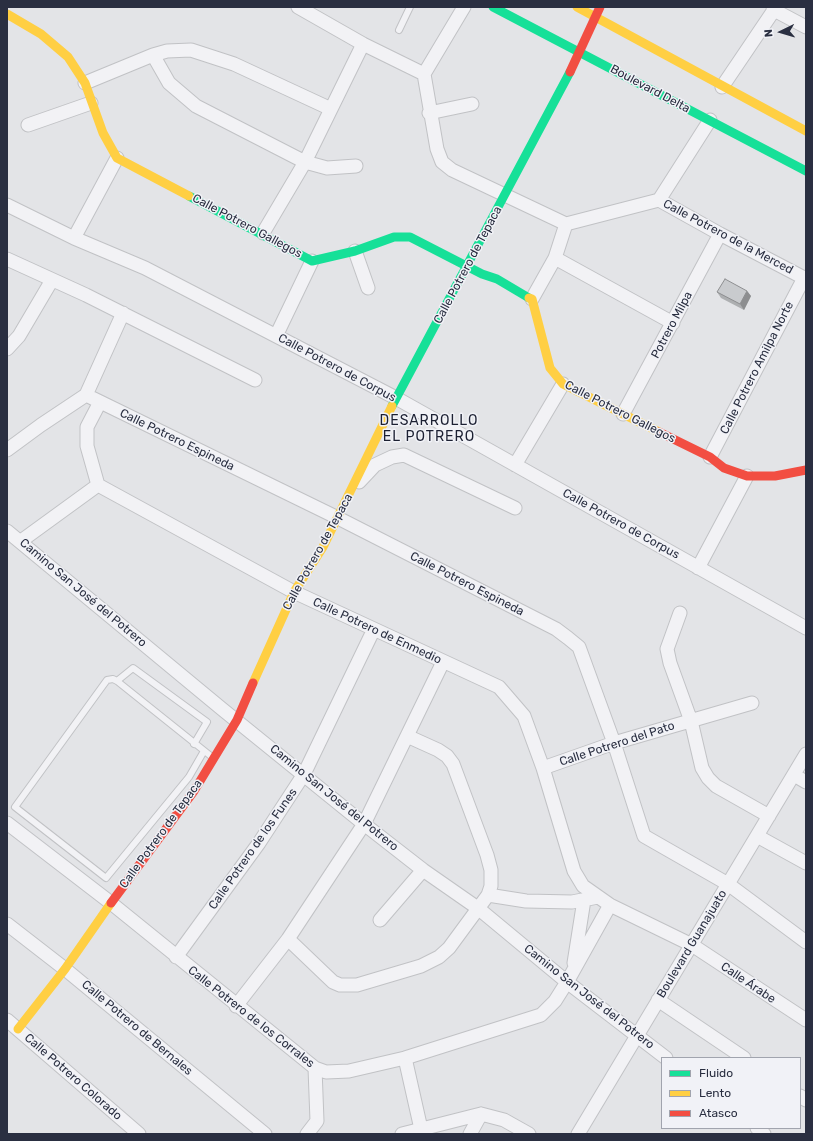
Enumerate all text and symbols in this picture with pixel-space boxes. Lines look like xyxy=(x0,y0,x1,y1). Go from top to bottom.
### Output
north arrow xyxy=(761,12,801,52)
text: N xyxy=(762,29,775,38)
street label: Boulevard Delta xyxy=(608,62,692,116)
street label: Calle Potrero Gallegos xyxy=(190,191,304,261)
street label: Calle Potrero de la Merced xyxy=(661,197,795,277)
street label: Calle Potrero de Tepaca xyxy=(431,204,505,326)
street label: Potrero Milpa xyxy=(648,289,696,361)
street label: Calle Potrero Amilpa Norte xyxy=(717,299,797,437)
street label: Calle Potrero de Corpus xyxy=(276,331,398,405)
street label: Calle Potrero Gallegos xyxy=(562,378,678,446)
street label: Calle Potrero Espineda xyxy=(117,406,237,474)
district label: DESARROLLO EL POTRERO xyxy=(380,413,478,446)
street label: Calle Potrero de Corpus xyxy=(560,486,682,562)
street label: Calle Potrero de Tepaca xyxy=(280,491,356,613)
street label: Camino San José del Potrero xyxy=(17,536,149,650)
street label: Calle Potrero Espineda xyxy=(408,549,526,619)
street label: Calle Potrero de Enmedio xyxy=(310,595,444,667)
street label: Calle Potrero del Pato xyxy=(558,719,676,769)
street label: Camino San José del Potrero xyxy=(267,742,401,854)
street label: Calle Potrero de Tepaca xyxy=(117,777,205,891)
street label: Calle Potrero de los Funes xyxy=(206,786,300,912)
street label: Boulevard Guanajuato xyxy=(654,887,730,1001)
street label: Camino San José del Potrero xyxy=(521,942,657,1052)
street label: Calle Árabe xyxy=(718,959,778,1007)
street label: Calle Potrero de los Corrales xyxy=(185,963,317,1071)
street label: Calle Potrero de Bernales xyxy=(79,977,195,1079)
street label: Calle Potrero Colorado xyxy=(21,1031,125,1123)
legend xyxy=(661,1057,801,1129)
text: Fluido xyxy=(699,1066,733,1080)
text: Lento xyxy=(699,1086,731,1100)
text: Atasco xyxy=(699,1106,738,1120)

